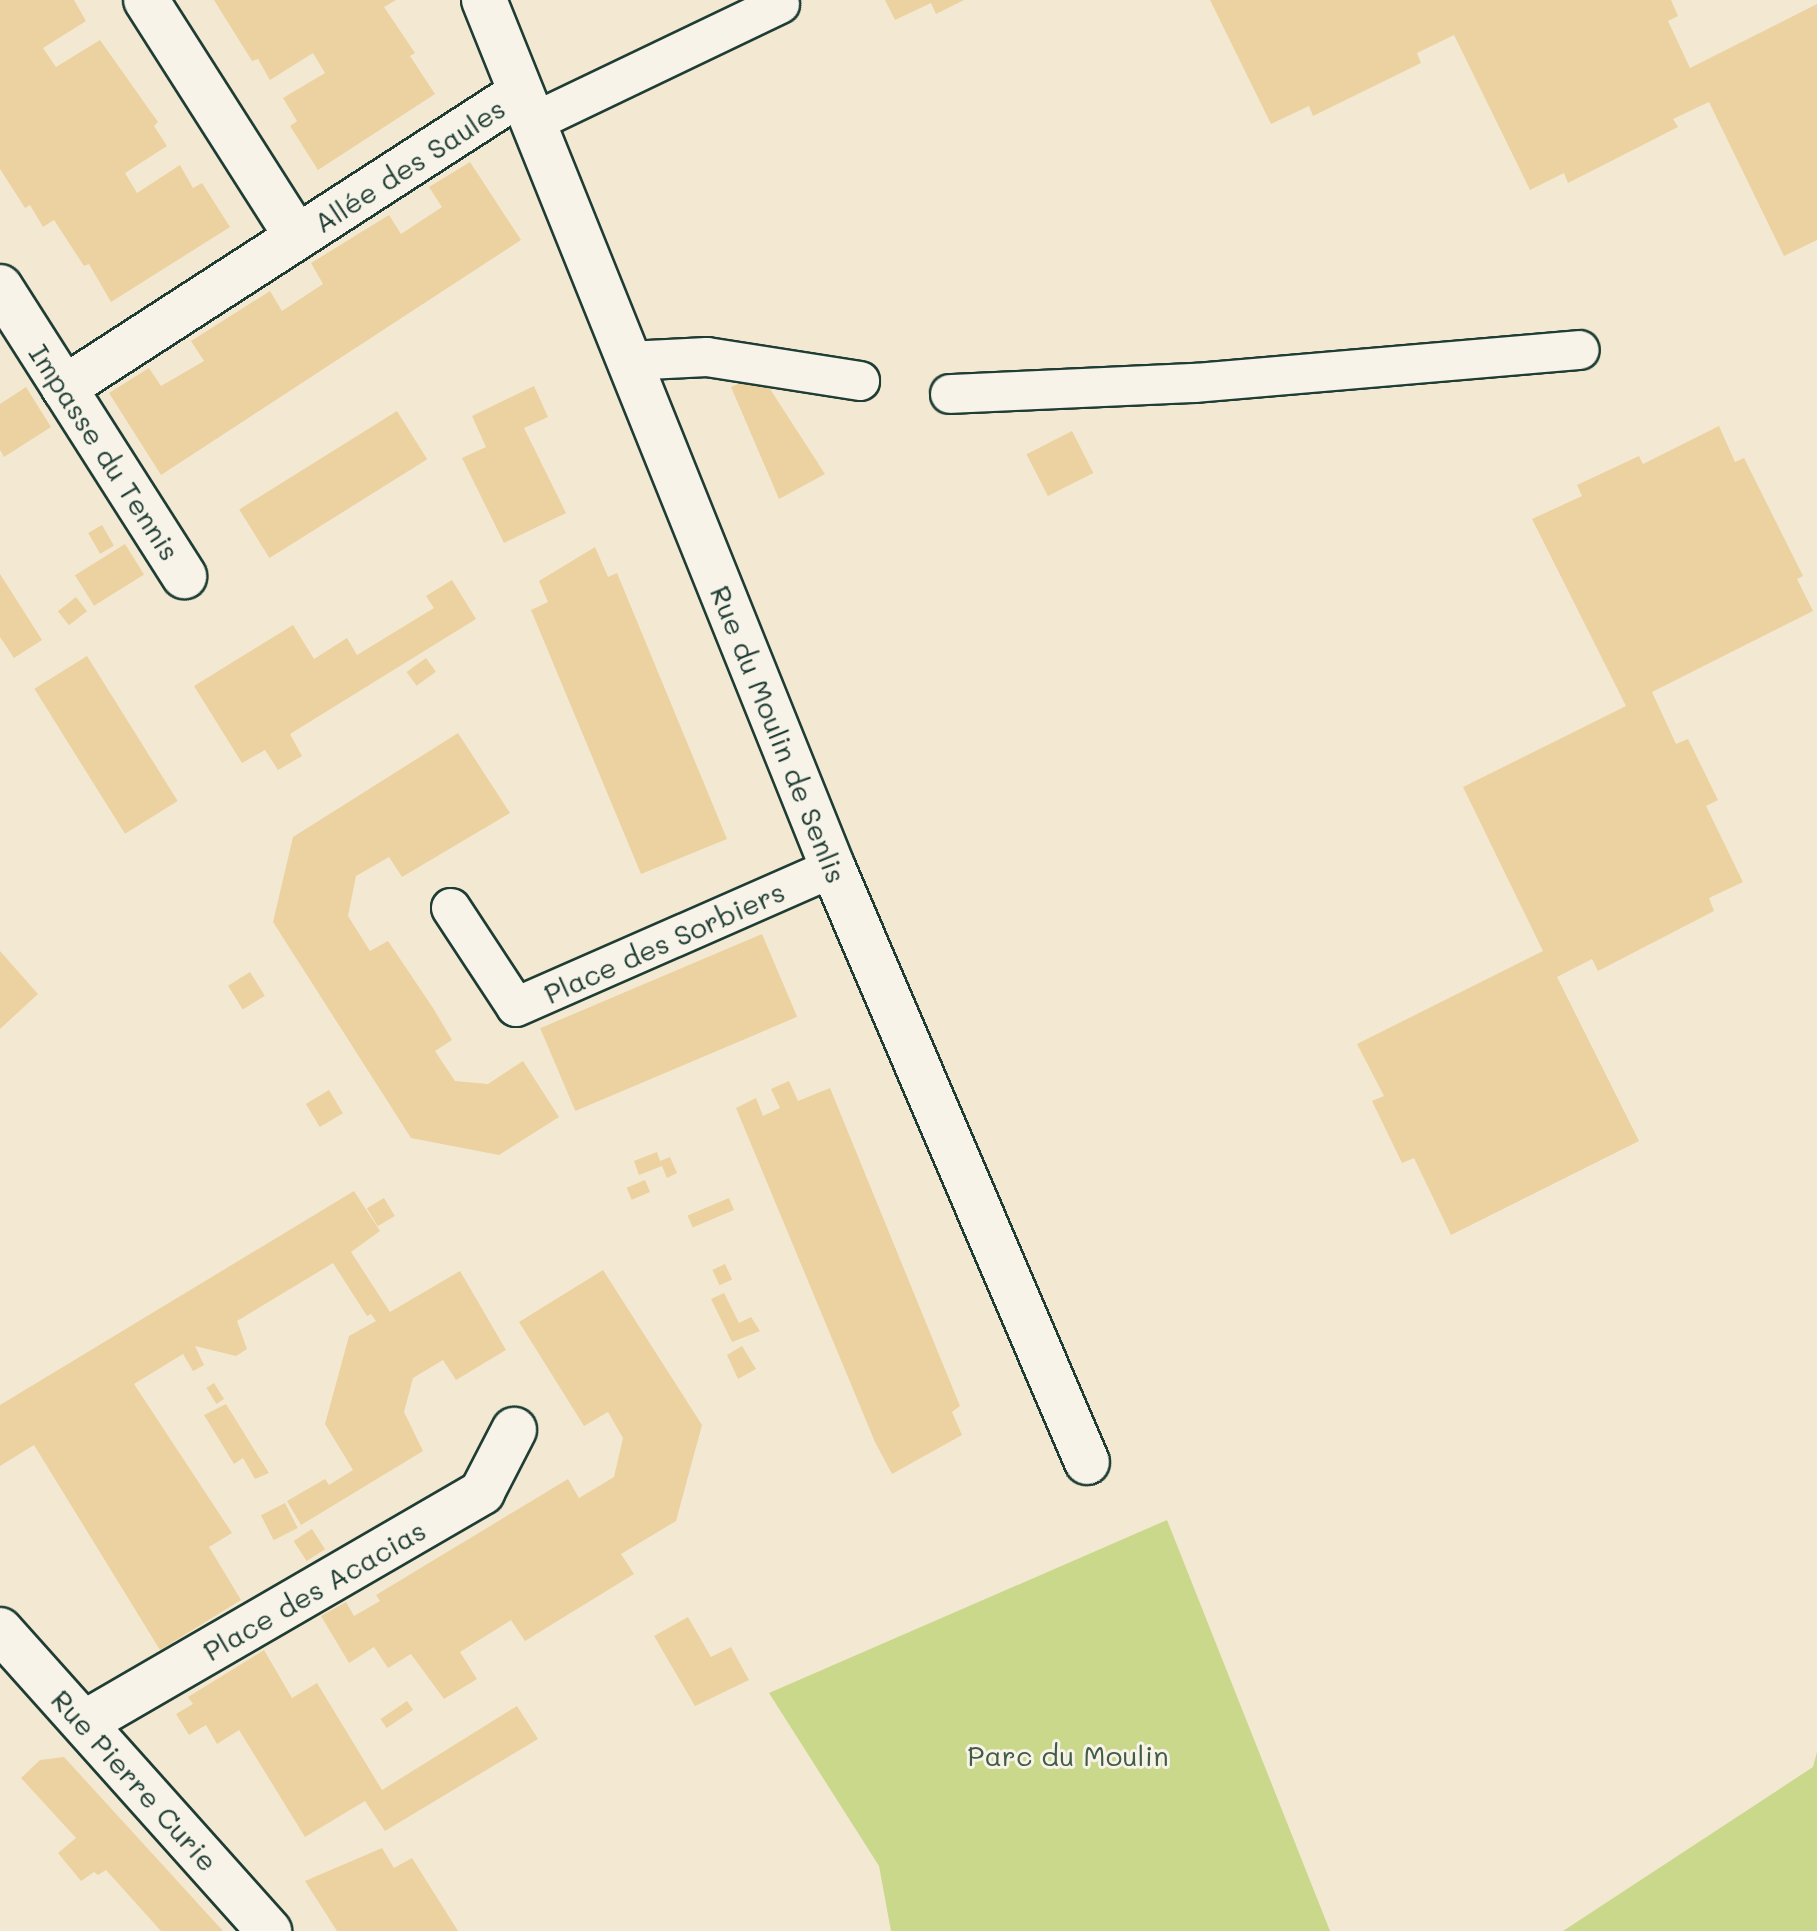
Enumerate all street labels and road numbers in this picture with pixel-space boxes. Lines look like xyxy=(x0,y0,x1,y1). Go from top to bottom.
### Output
street label: Allée des Saules xyxy=(307,91,511,239)
street label: Impasse du Tennis xyxy=(23,338,187,566)
street label: Rue du Moulin de Senlis xyxy=(704,580,854,888)
street label: Place des Sorbiers xyxy=(538,874,790,1010)
street label: Place des Acacias xyxy=(197,1513,431,1667)
street label: Rue Pierre Curie xyxy=(45,1682,225,1878)

